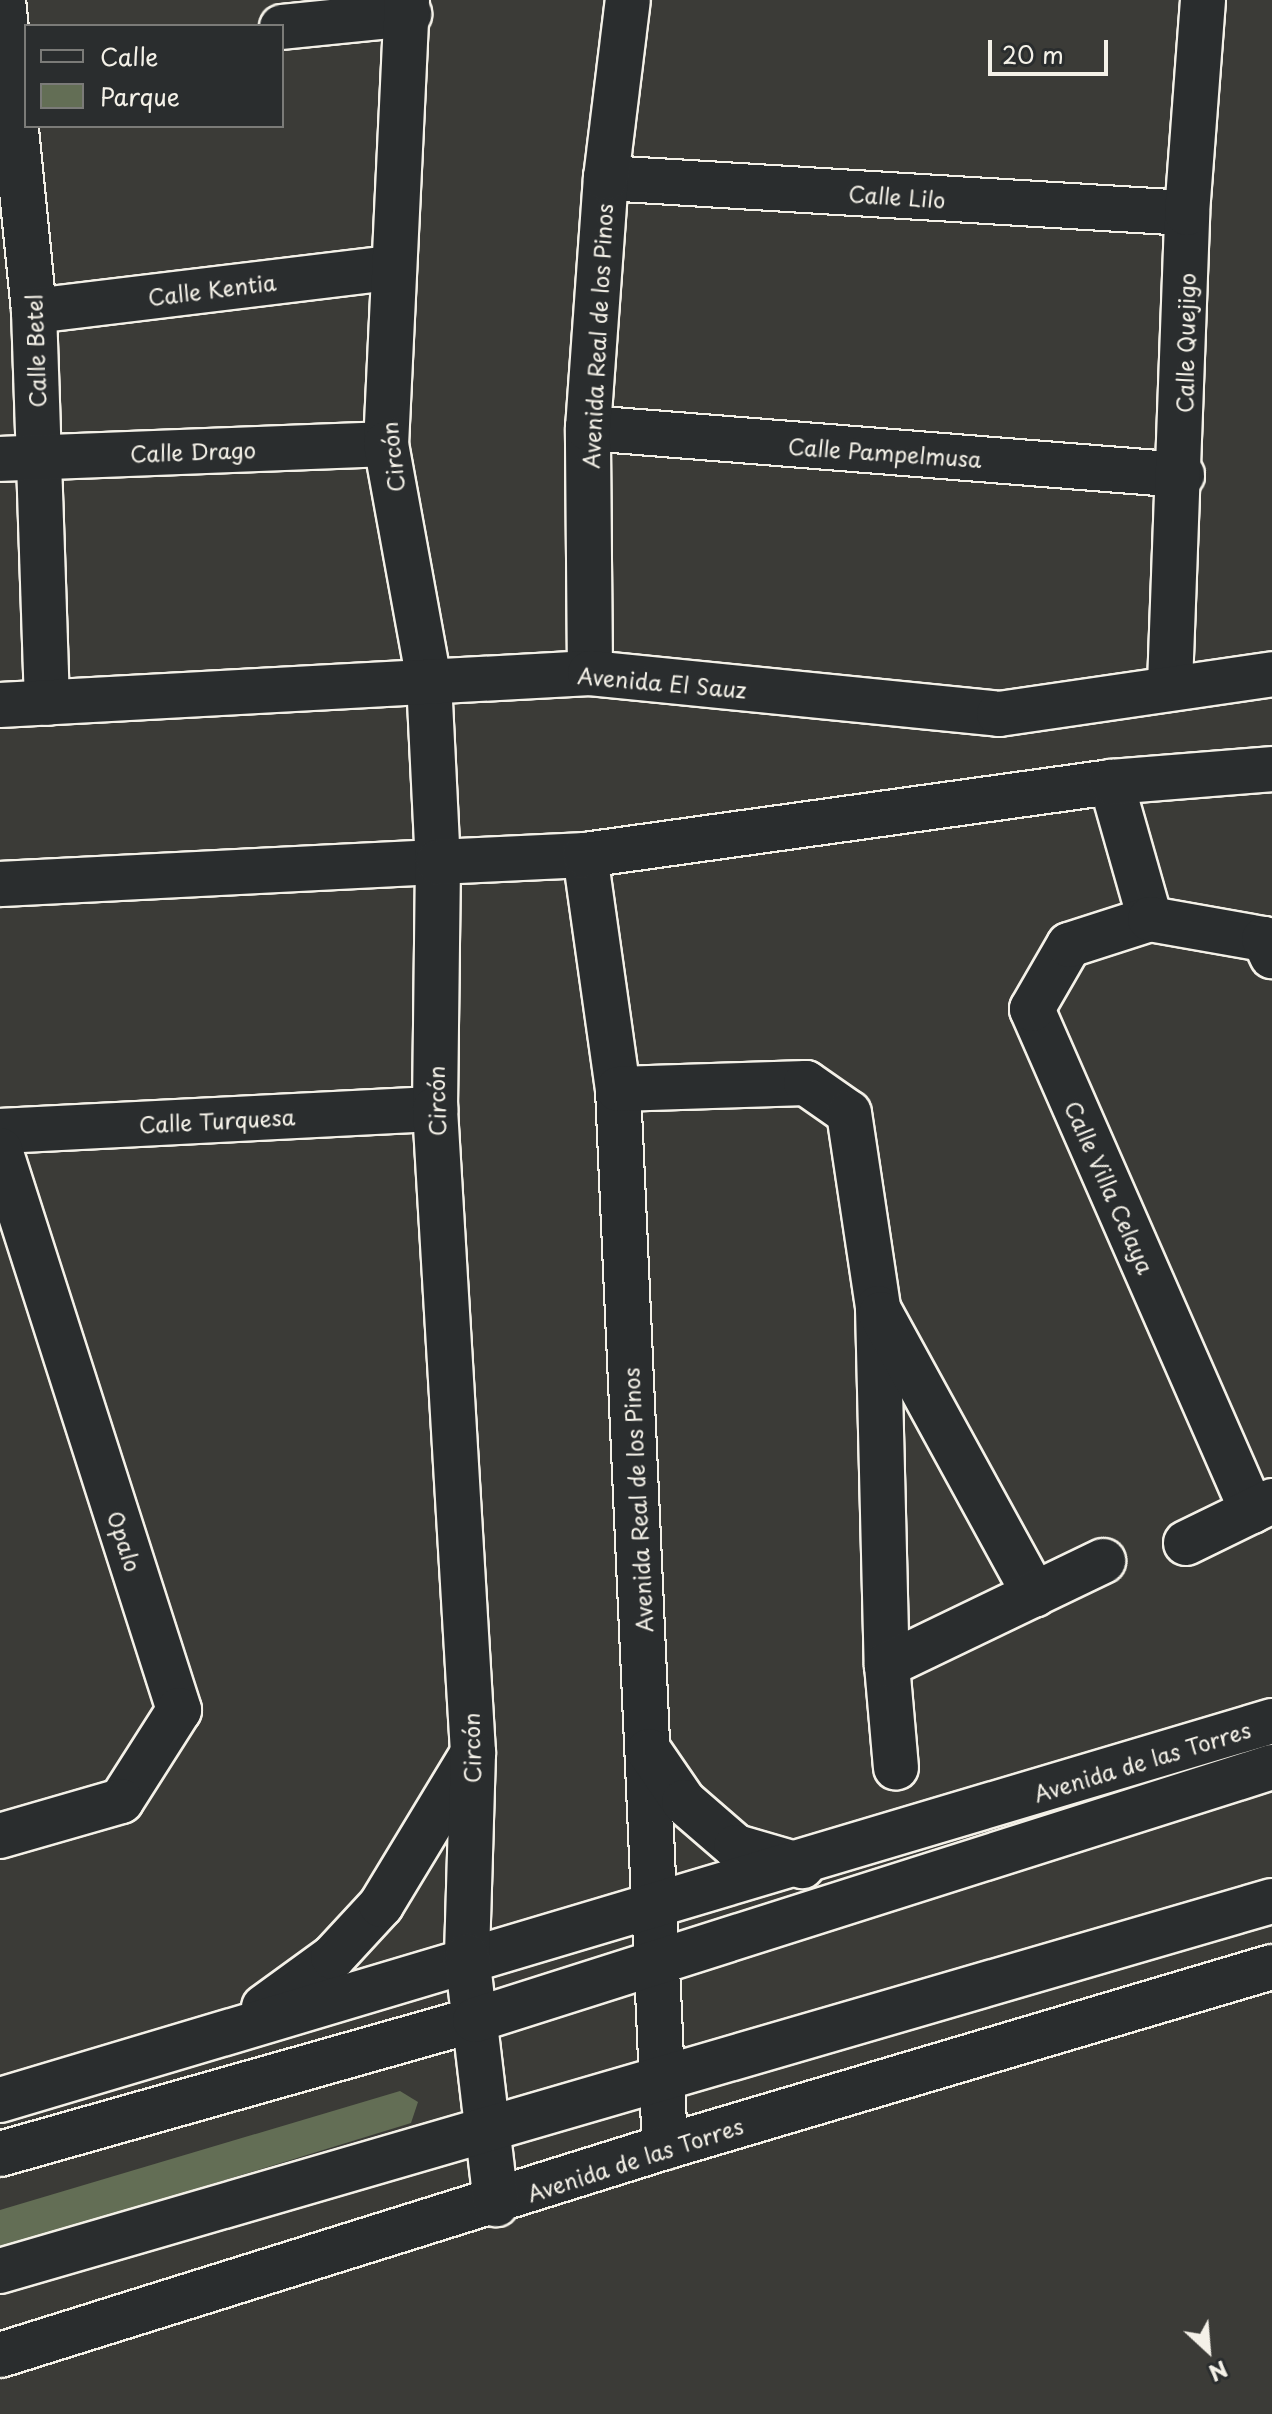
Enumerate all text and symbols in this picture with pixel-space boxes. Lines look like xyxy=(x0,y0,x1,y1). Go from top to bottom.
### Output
legend xyxy=(24,24,284,128)
scale bar xyxy=(992,24,1112,74)
text: 20 m xyxy=(1002,36,1064,72)
text: Calle xyxy=(100,38,158,74)
text: Parque xyxy=(100,78,180,114)
street label: Calle Lilo xyxy=(847,179,947,213)
street label: Avenida Real de los Pinos xyxy=(577,202,617,470)
street label: Calle Kentia xyxy=(146,268,278,310)
street label: Calle Quejigo xyxy=(1171,272,1199,414)
street label: Calle Betel xyxy=(20,294,50,408)
street label: Circón xyxy=(375,421,409,493)
street label: Calle Pampelmusa xyxy=(787,432,983,472)
street label: Calle Drago xyxy=(129,436,257,466)
street label: Avenida El Sauz xyxy=(577,661,747,703)
street label: Circón xyxy=(422,1066,450,1136)
street label: Calle Villa Celaya xyxy=(1060,1096,1160,1278)
street label: Calle Turquesa xyxy=(138,1103,296,1137)
street label: Avenida Real de los Pinos xyxy=(617,1366,657,1634)
street label: Opalo xyxy=(103,1507,147,1575)
street label: Circón xyxy=(457,1713,485,1783)
street label: Avenida de las Torres xyxy=(1030,1715,1254,1807)
street label: Avenida de las Torres xyxy=(524,2112,746,2206)
north arrow xyxy=(1168,2310,1248,2390)
text: N xyxy=(1204,2353,1234,2391)

